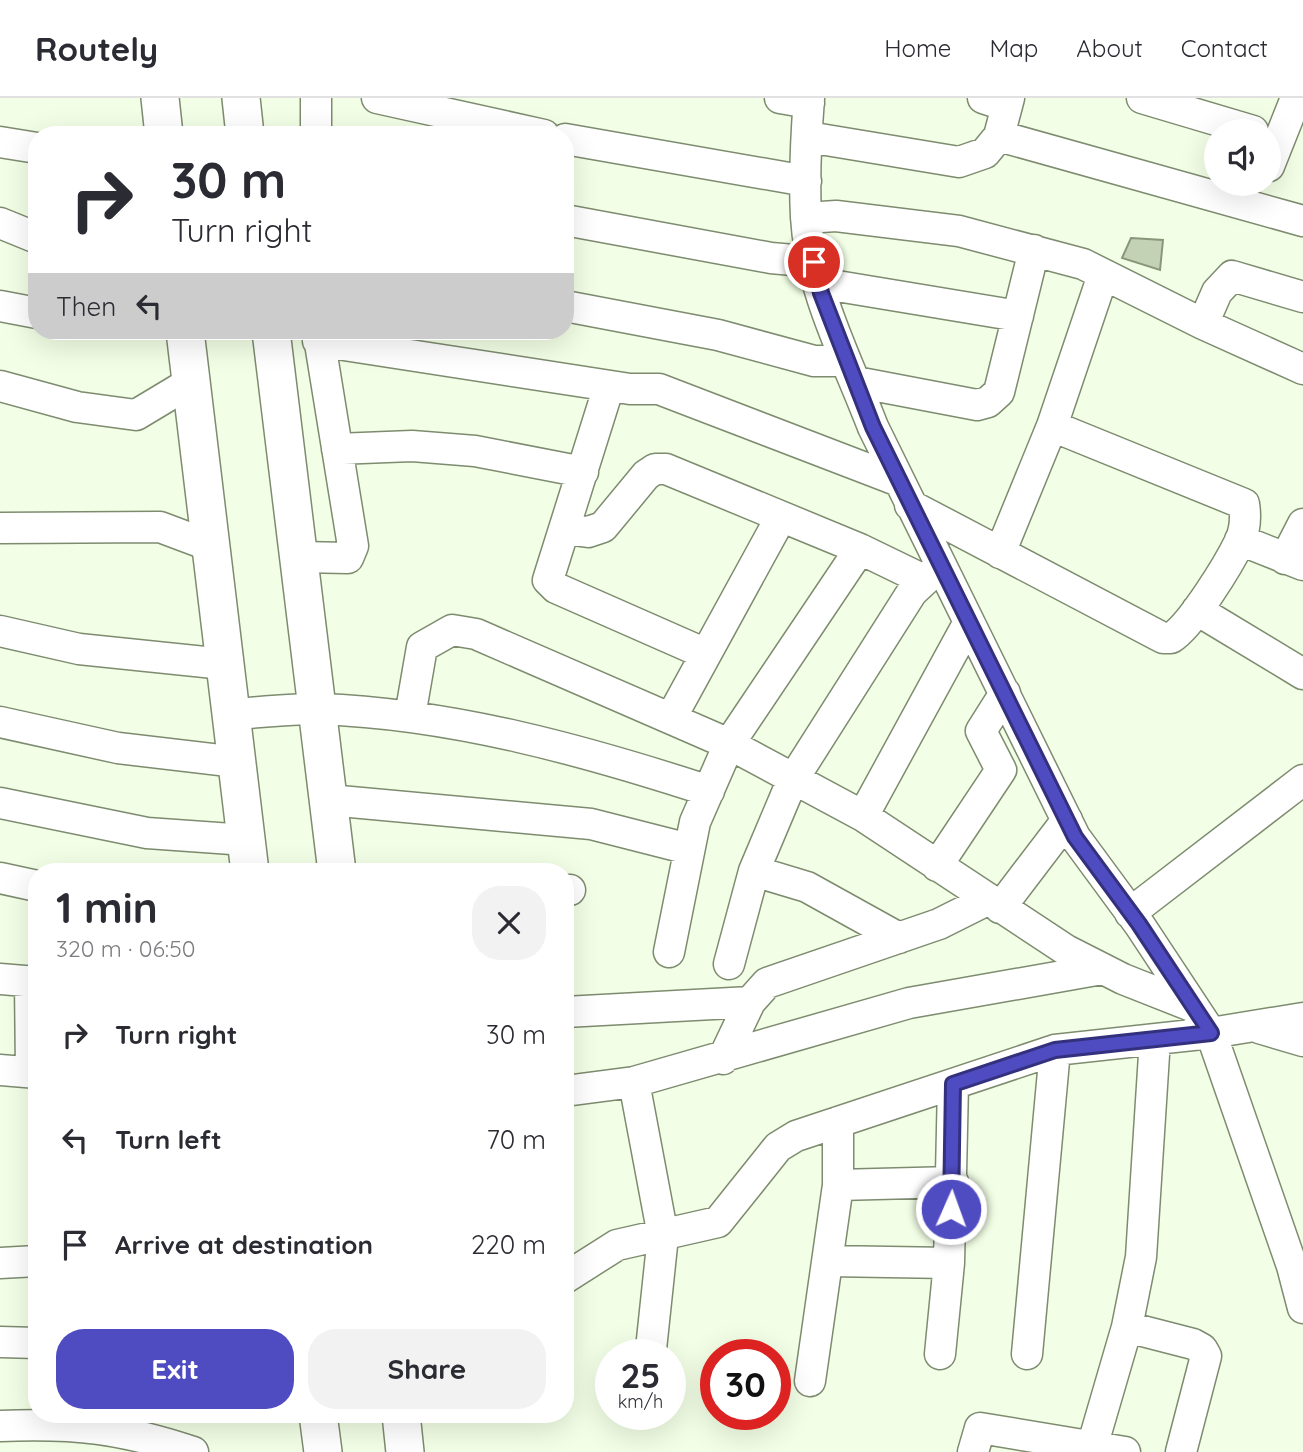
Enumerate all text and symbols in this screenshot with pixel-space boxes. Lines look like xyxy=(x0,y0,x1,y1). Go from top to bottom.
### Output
text: Routely xyxy=(35,28,158,69)
text: Home xyxy=(884,33,951,63)
text: Map xyxy=(989,33,1038,63)
text: About xyxy=(1076,33,1143,63)
text: Contact xyxy=(1181,33,1268,63)
map controls xyxy=(1204,119,1281,196)
button: sound xyxy=(1204,119,1281,196)
text: 30 m xyxy=(171,149,286,210)
icon: right xyxy=(56,154,147,245)
text: Turn right xyxy=(171,210,312,250)
pin xyxy=(784,232,844,292)
icon: arrive xyxy=(795,243,833,281)
icon: left xyxy=(130,287,168,325)
text: Then xyxy=(56,290,116,323)
text: 1 min xyxy=(56,881,158,934)
button: close xyxy=(472,886,546,960)
text: 320 m · 06:50 xyxy=(56,934,195,963)
icon: right xyxy=(56,1016,94,1054)
text: Turn right xyxy=(115,1018,237,1051)
text: 30 m xyxy=(486,1018,546,1051)
icon: left xyxy=(56,1121,94,1159)
text: Turn left xyxy=(115,1123,222,1156)
text: 70 m xyxy=(486,1123,546,1156)
position arrow xyxy=(914,1172,988,1246)
icon: arrive xyxy=(56,1226,94,1264)
text: Arrive at destination xyxy=(115,1228,373,1261)
text: 220 m xyxy=(471,1228,546,1261)
button: Exit xyxy=(56,1329,294,1409)
button: Share xyxy=(308,1329,546,1409)
speed limit sign: 30 xyxy=(700,1339,791,1430)
text: 25 xyxy=(620,1353,661,1397)
text: km/h xyxy=(618,1390,663,1413)

